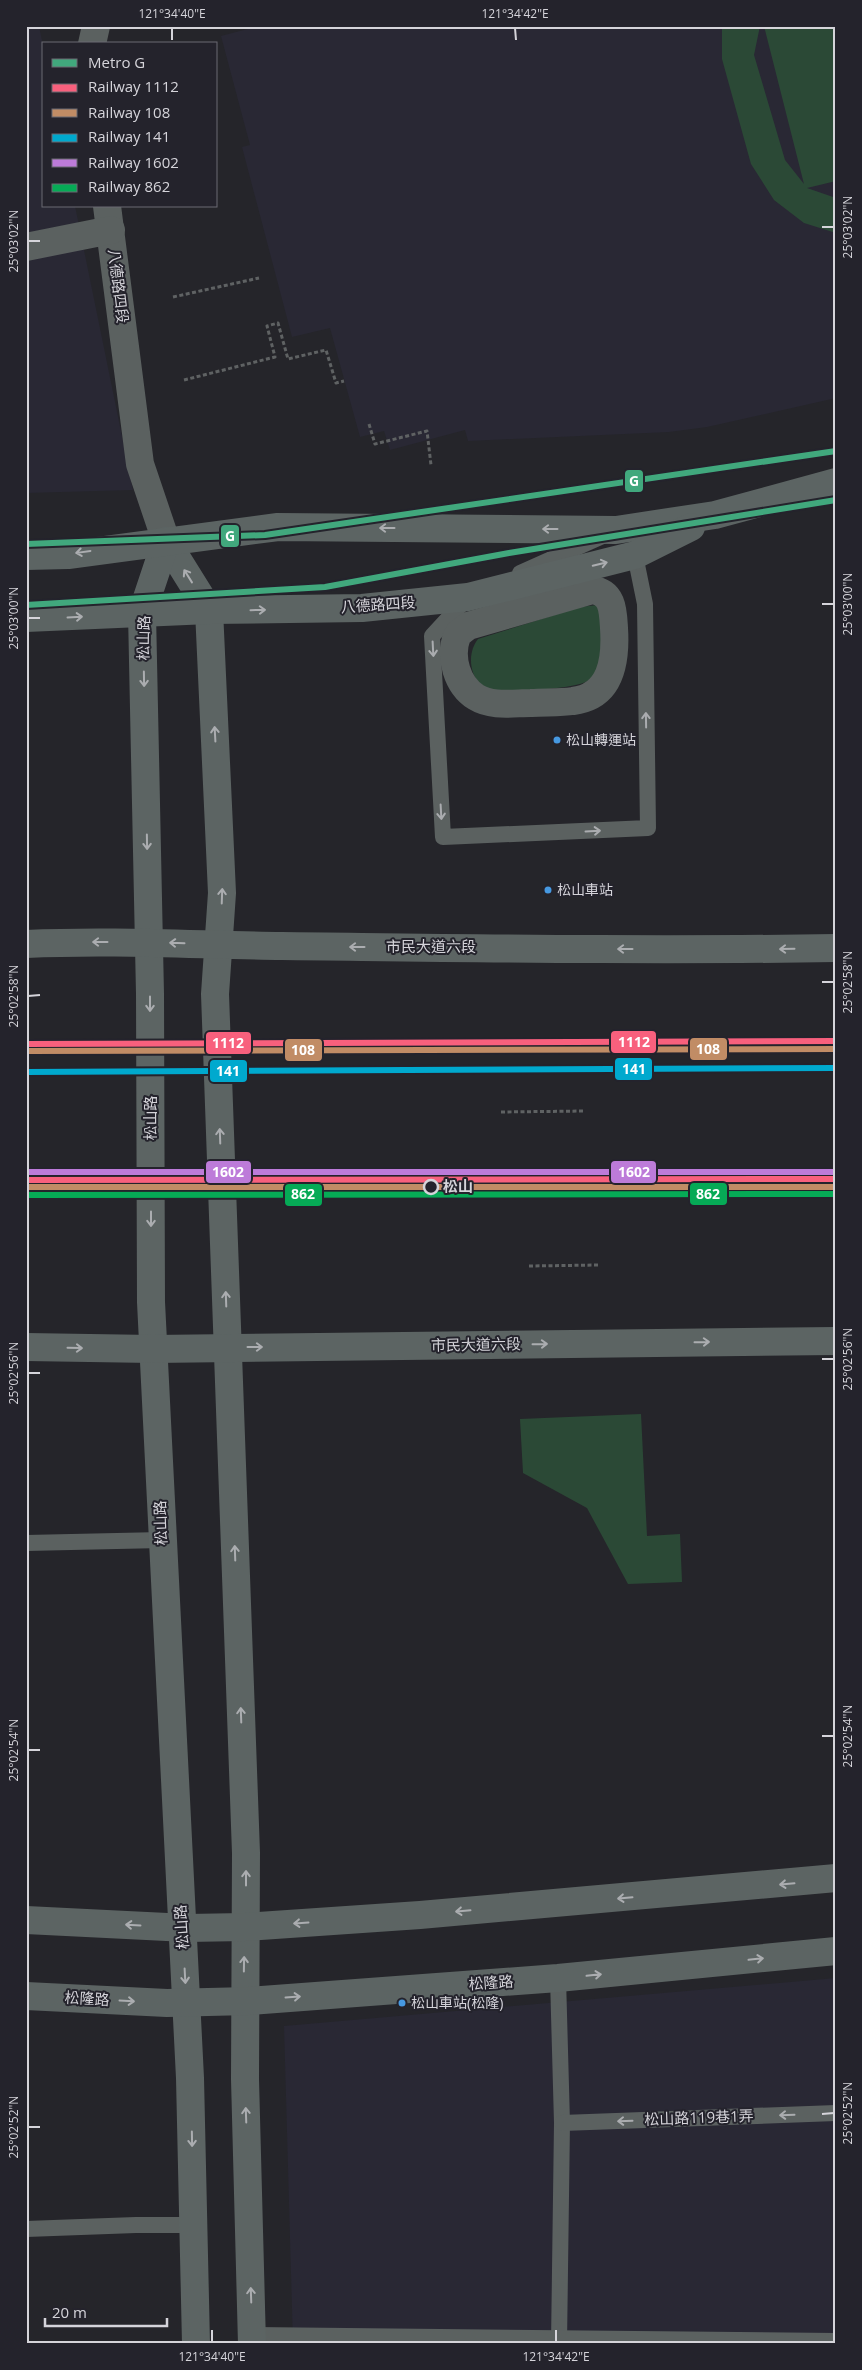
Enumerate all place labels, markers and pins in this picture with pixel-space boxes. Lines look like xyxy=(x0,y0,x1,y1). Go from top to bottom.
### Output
place label: 松山轉運站 xyxy=(566,730,636,749)
marker: 松山轉運站 xyxy=(552,735,562,745)
place label: 松山車站 xyxy=(557,880,613,899)
marker: 松山車站 xyxy=(543,885,553,895)
place label: 松山 xyxy=(443,1176,473,1196)
marker: 松山 xyxy=(423,1179,439,1195)
place label: 松山車站(松隆) xyxy=(411,1993,503,2012)
marker: 松山車站(松隆) xyxy=(397,1998,407,2008)

